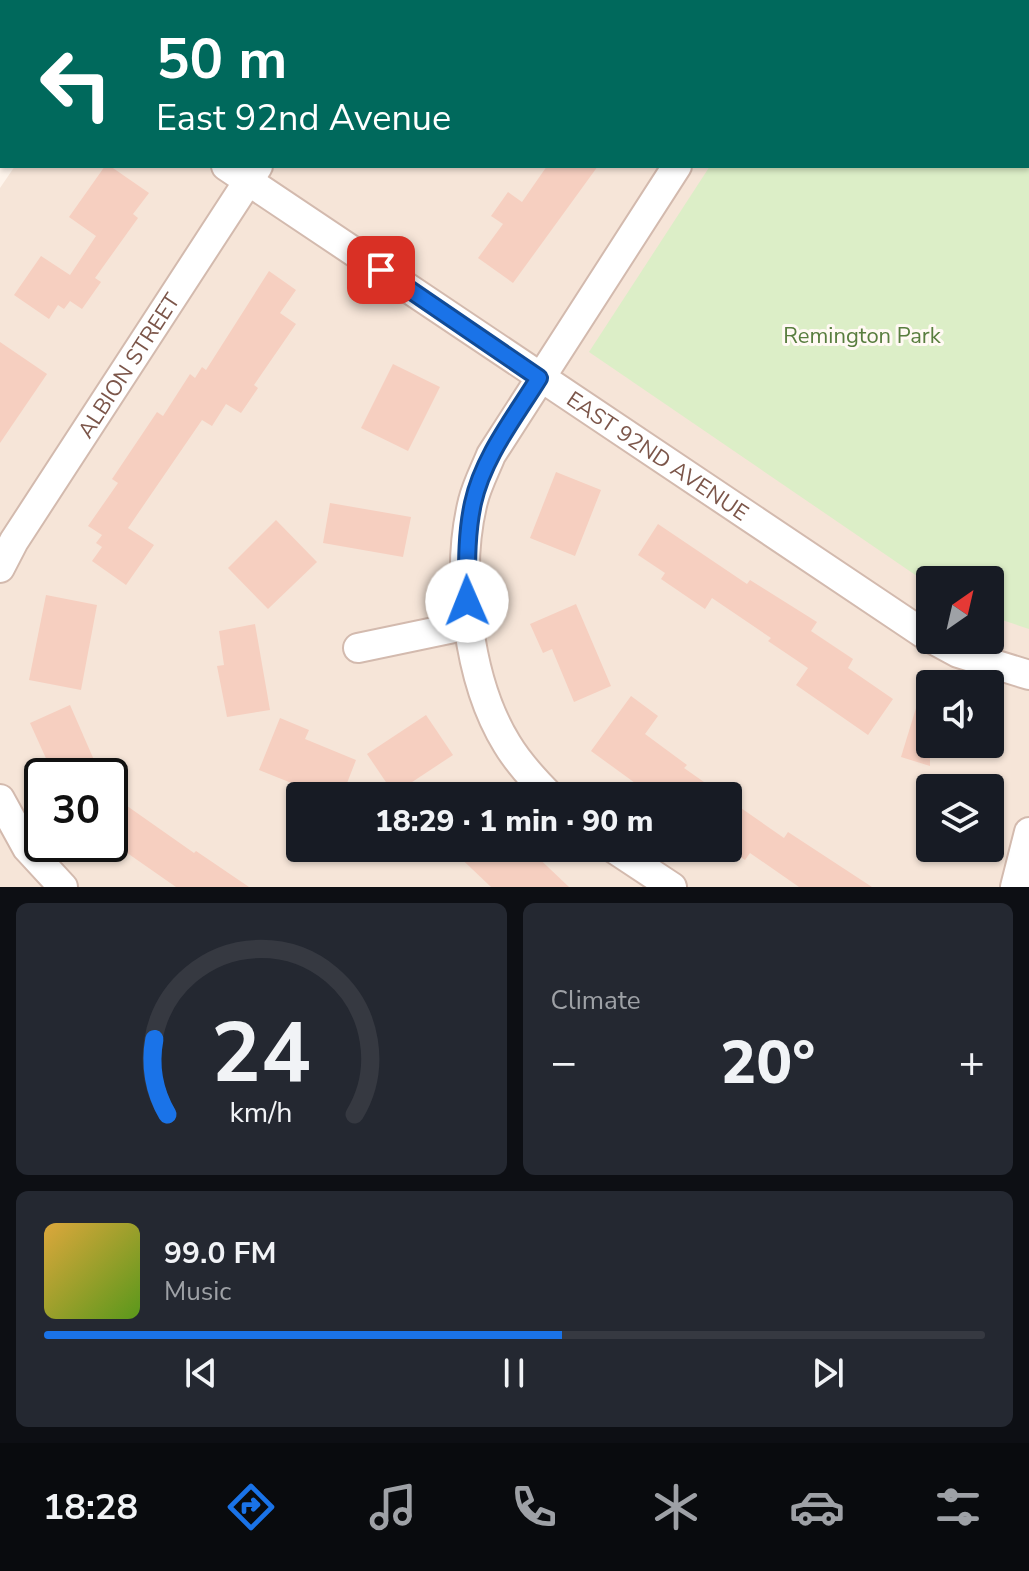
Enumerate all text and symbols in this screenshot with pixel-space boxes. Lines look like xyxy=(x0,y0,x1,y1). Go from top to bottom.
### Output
text: 50 m xyxy=(156,21,287,98)
icon: left xyxy=(24,32,128,136)
text: East 92nd Avenue xyxy=(156,94,451,143)
pin xyxy=(347,236,415,304)
icon: arrive xyxy=(359,248,403,292)
street label: ALBION STREET xyxy=(71,287,188,444)
park label: Remington Park xyxy=(783,321,942,351)
street label: EAST 92ND AVENUE xyxy=(560,385,754,528)
position arrow xyxy=(425,559,509,643)
north arrow xyxy=(916,566,1004,654)
map controls xyxy=(916,566,1004,862)
button: sound xyxy=(916,670,1004,758)
speed limit sign: 30 xyxy=(24,758,128,862)
button: layers xyxy=(916,774,1004,862)
text: 18:29 · 1 min · 90 m xyxy=(375,801,653,842)
text: Climate xyxy=(551,983,641,1018)
text: 24 xyxy=(211,997,311,1110)
text: 20° xyxy=(720,1022,815,1104)
text: − xyxy=(551,1033,577,1093)
text: + xyxy=(959,1033,985,1093)
text: km/h xyxy=(230,1093,293,1132)
text: 99.0 FM xyxy=(164,1233,276,1274)
text: Music xyxy=(164,1274,231,1309)
icon: previous xyxy=(179,1351,223,1395)
icon: pause xyxy=(492,1351,536,1395)
icon: next xyxy=(806,1351,850,1395)
icon: directions xyxy=(223,1479,279,1535)
icon: music xyxy=(365,1479,421,1535)
icon: phone xyxy=(506,1479,562,1535)
icon: climate xyxy=(648,1479,704,1535)
icon: car xyxy=(789,1479,845,1535)
icon: filters xyxy=(930,1479,986,1535)
text: 18:28 xyxy=(43,1483,138,1532)

